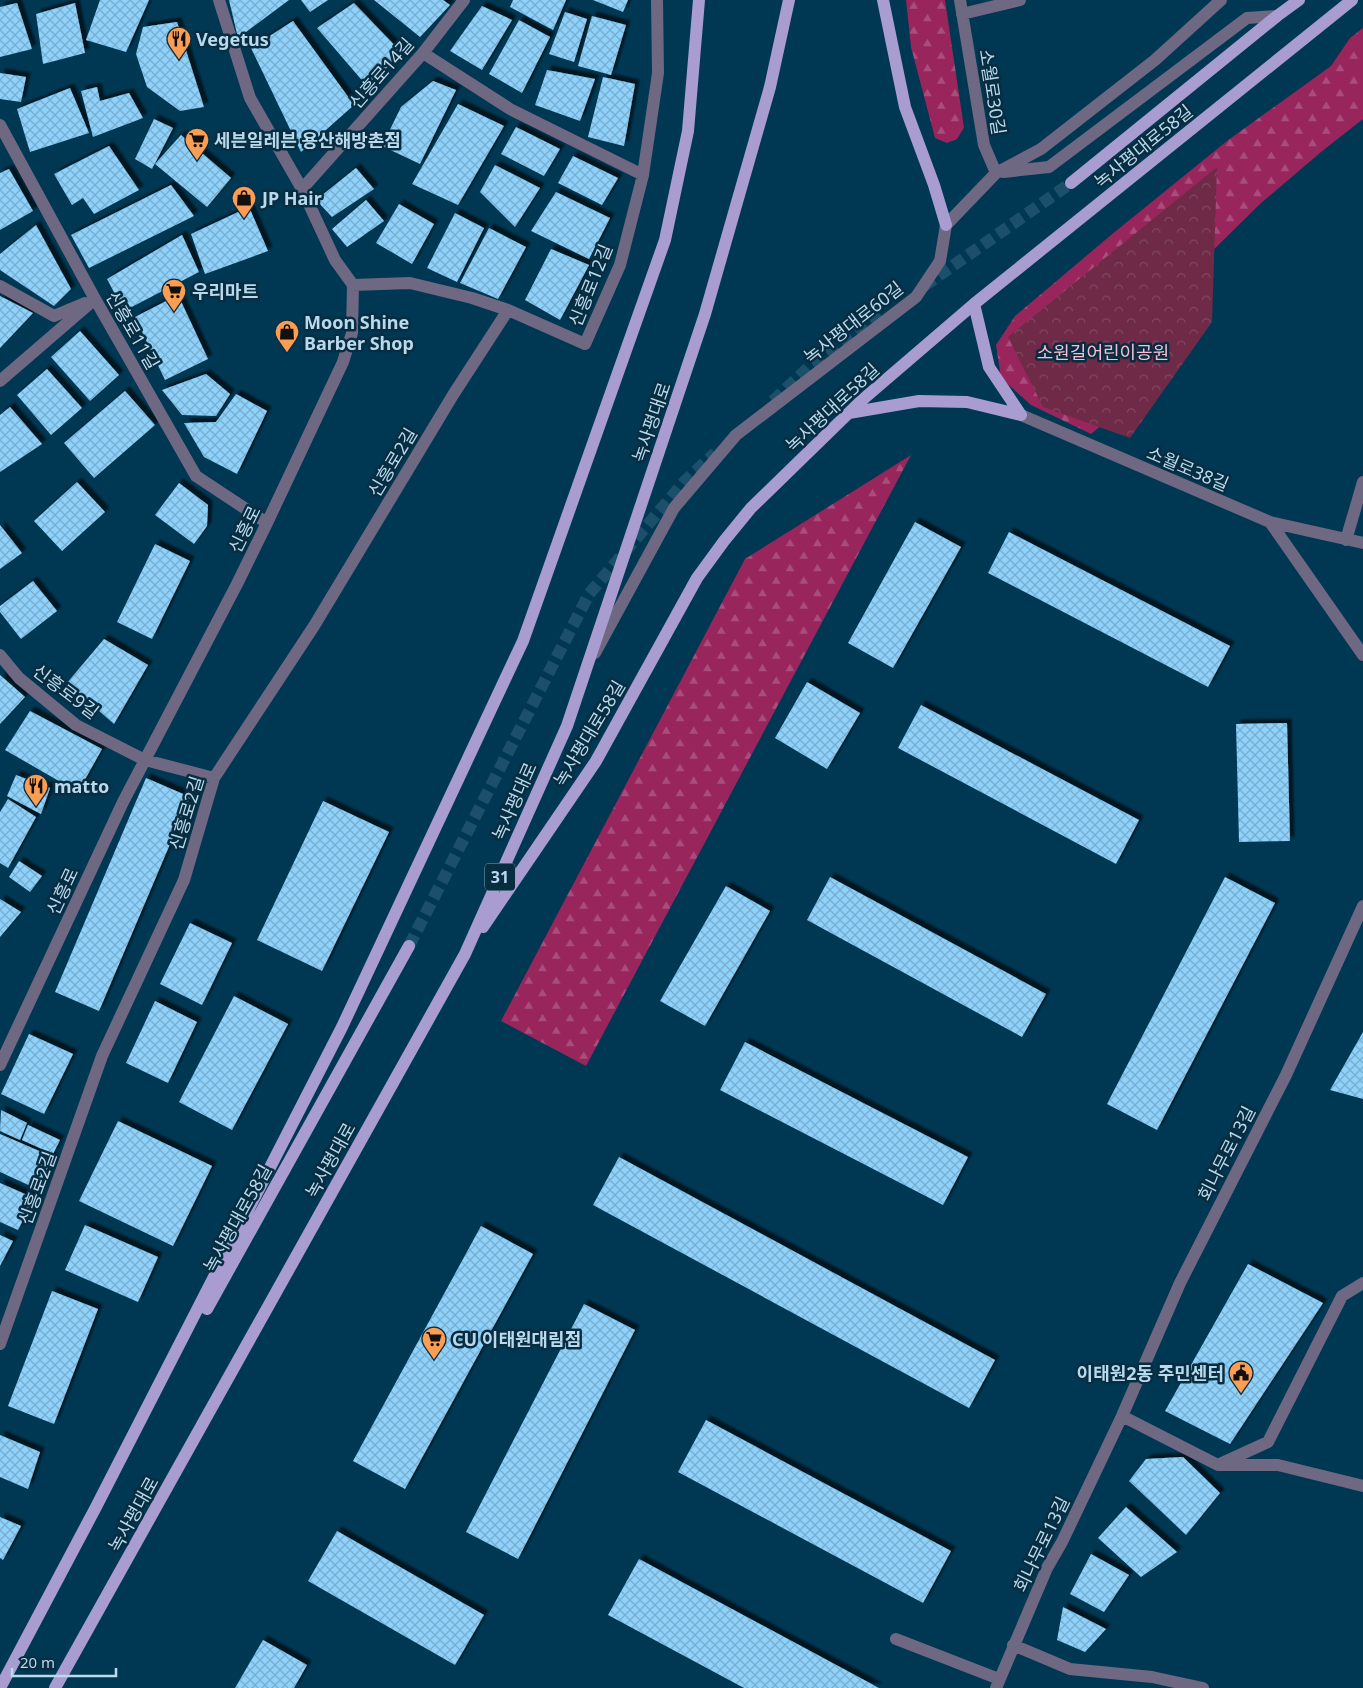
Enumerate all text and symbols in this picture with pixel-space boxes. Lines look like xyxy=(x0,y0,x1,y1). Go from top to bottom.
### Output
restaurant icon: Vegetus xyxy=(166,26,192,60)
place label: Vegetus xyxy=(196,27,269,51)
street label: 신흥로14길 xyxy=(343,32,419,114)
street label: 소월로30길 xyxy=(974,47,1012,137)
street label: 녹사평대로58길 xyxy=(1089,99,1197,193)
supermarket icon: 세븐일레븐 용산해방촌점 xyxy=(184,127,210,161)
place label: 세븐일레븐 용산해방촌점 xyxy=(214,128,401,152)
shop icon: JP Hair xyxy=(231,185,257,219)
place label: JP Hair xyxy=(260,186,322,210)
street label: 신흥로12길 xyxy=(563,240,617,330)
street label: 녹사평대로60길 xyxy=(798,276,908,368)
supermarket icon: 우리마트 xyxy=(161,278,187,312)
place label: 우리마트 xyxy=(192,279,258,303)
street label: 신흥로11길 xyxy=(101,286,165,374)
place label: Moon Shine Barber Shop xyxy=(304,310,414,355)
shop icon: Moon Shine Barber Shop xyxy=(274,319,300,353)
park label: 소원길어린이공원 xyxy=(1037,340,1169,364)
street label: 녹사평대로58길 xyxy=(780,357,884,457)
street label: 녹사평대로 xyxy=(626,379,676,465)
street label: 신흥로2길 xyxy=(362,423,422,501)
street label: 소월로38길 xyxy=(1143,440,1233,496)
street label: 신흥로 xyxy=(222,501,266,557)
street label: 신흥로9길 xyxy=(28,658,104,724)
street label: 녹사평대로58길 xyxy=(548,675,630,791)
street label: 녹사평대로 xyxy=(486,758,542,844)
restaurant icon: matto xyxy=(23,773,49,807)
street label: 신흥로2길 xyxy=(163,773,209,853)
place label: matto xyxy=(54,774,109,798)
street label: 신흥로 xyxy=(41,863,83,919)
road number: 31 xyxy=(485,864,515,890)
street label: 회나무로13길 xyxy=(1192,1101,1260,1205)
street label: 녹사평대로 xyxy=(299,1118,361,1202)
street label: 신흥로2길 xyxy=(13,1148,61,1228)
street label: 녹사평대로58길 xyxy=(197,1160,277,1276)
supermarket icon: CU 이태원대림점 xyxy=(421,1326,447,1360)
place label: CU 이태원대림점 xyxy=(452,1327,581,1351)
public building icon: 이태원2동 주민센터 xyxy=(1228,1360,1254,1394)
place label: 이태원2동 주민센터 xyxy=(1077,1361,1224,1385)
street label: 녹사평대로 xyxy=(102,1472,164,1556)
street label: 회나무로13길 xyxy=(1008,1492,1074,1596)
scale bar xyxy=(12,1646,116,1678)
text: 20 m xyxy=(20,1652,55,1672)

